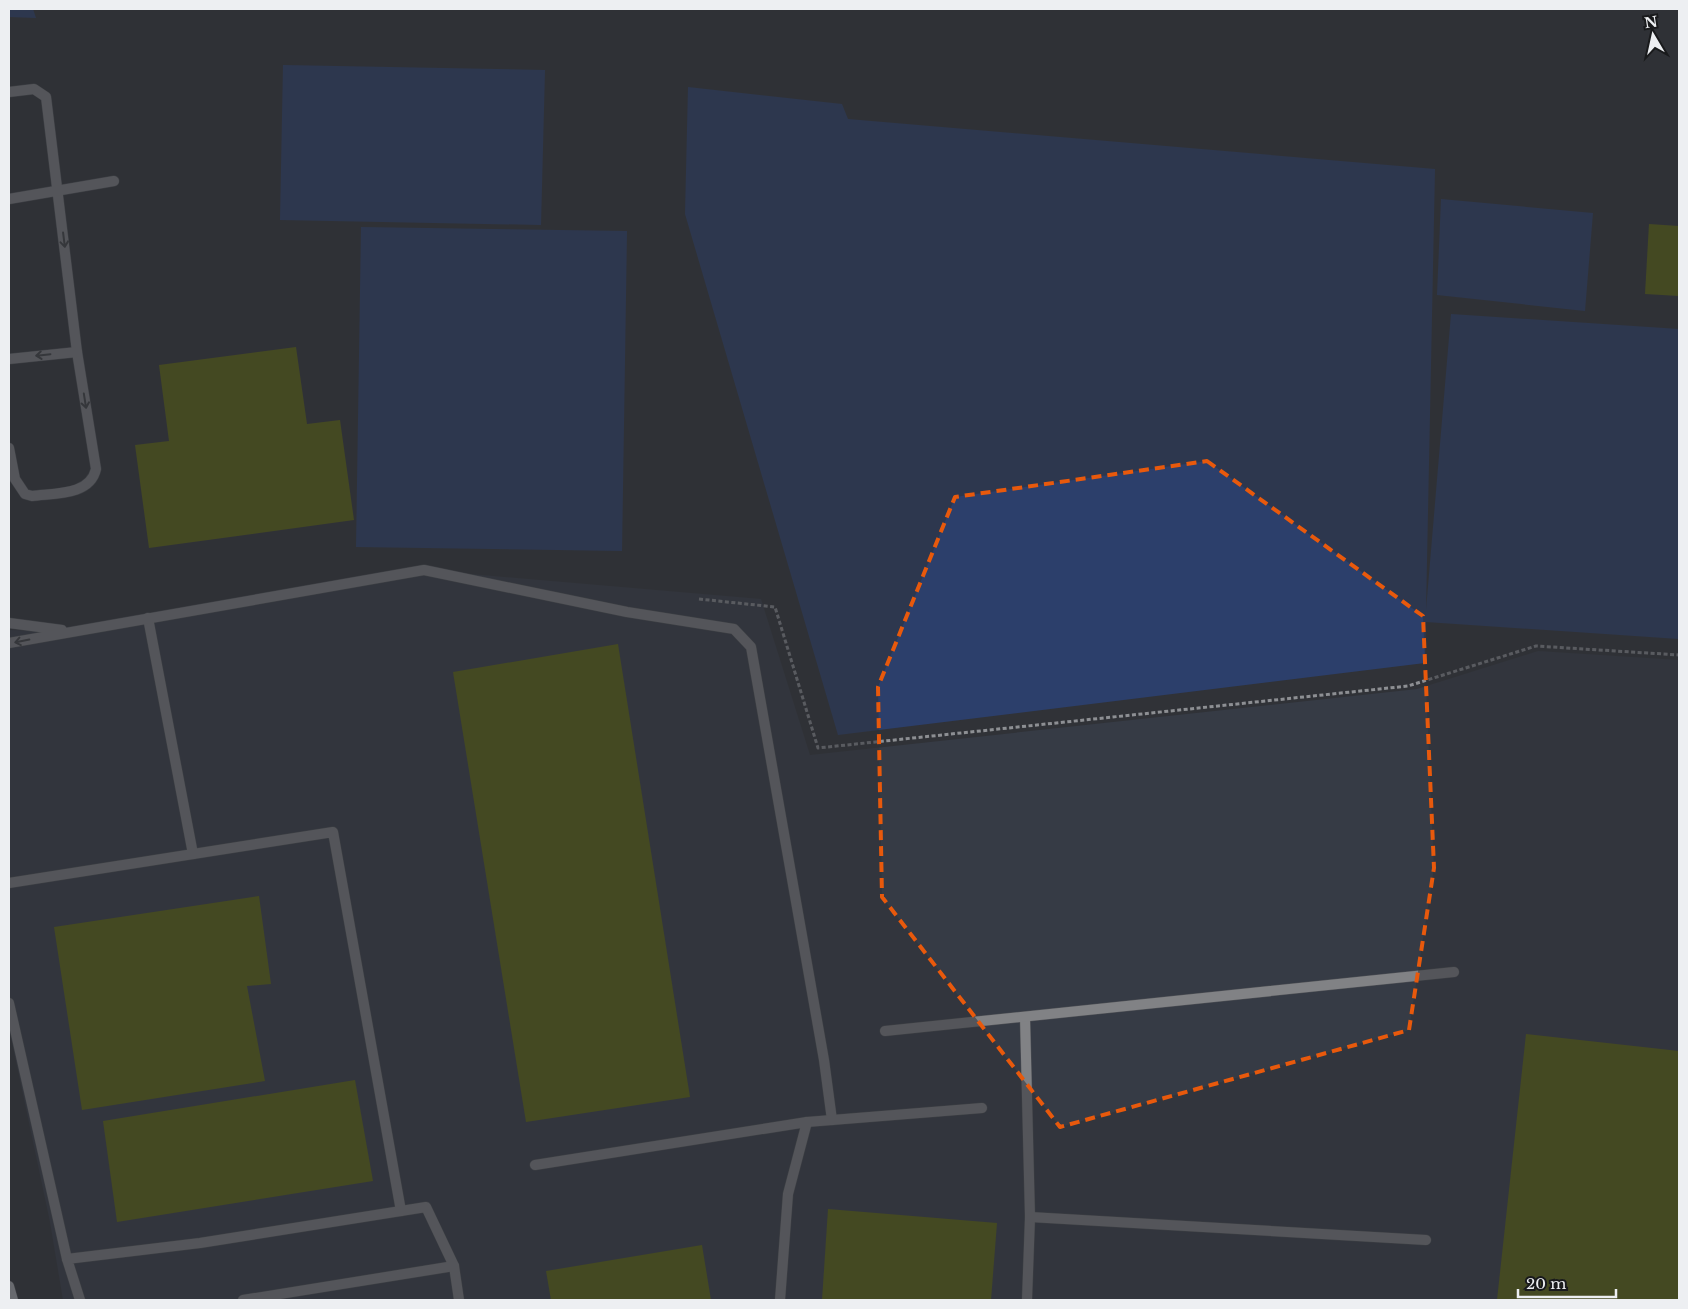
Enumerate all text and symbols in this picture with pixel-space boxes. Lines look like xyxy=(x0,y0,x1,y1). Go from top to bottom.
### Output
north arrow xyxy=(1628,10,1678,60)
text: N xyxy=(1643,12,1659,32)
one-way arrow xyxy=(59,232,69,248)
one-way arrow xyxy=(35,351,51,360)
one-way arrow xyxy=(81,392,91,408)
one-way arrow xyxy=(15,636,31,646)
scale bar xyxy=(1518,1266,1616,1298)
text: 20 m xyxy=(1526,1274,1566,1293)

